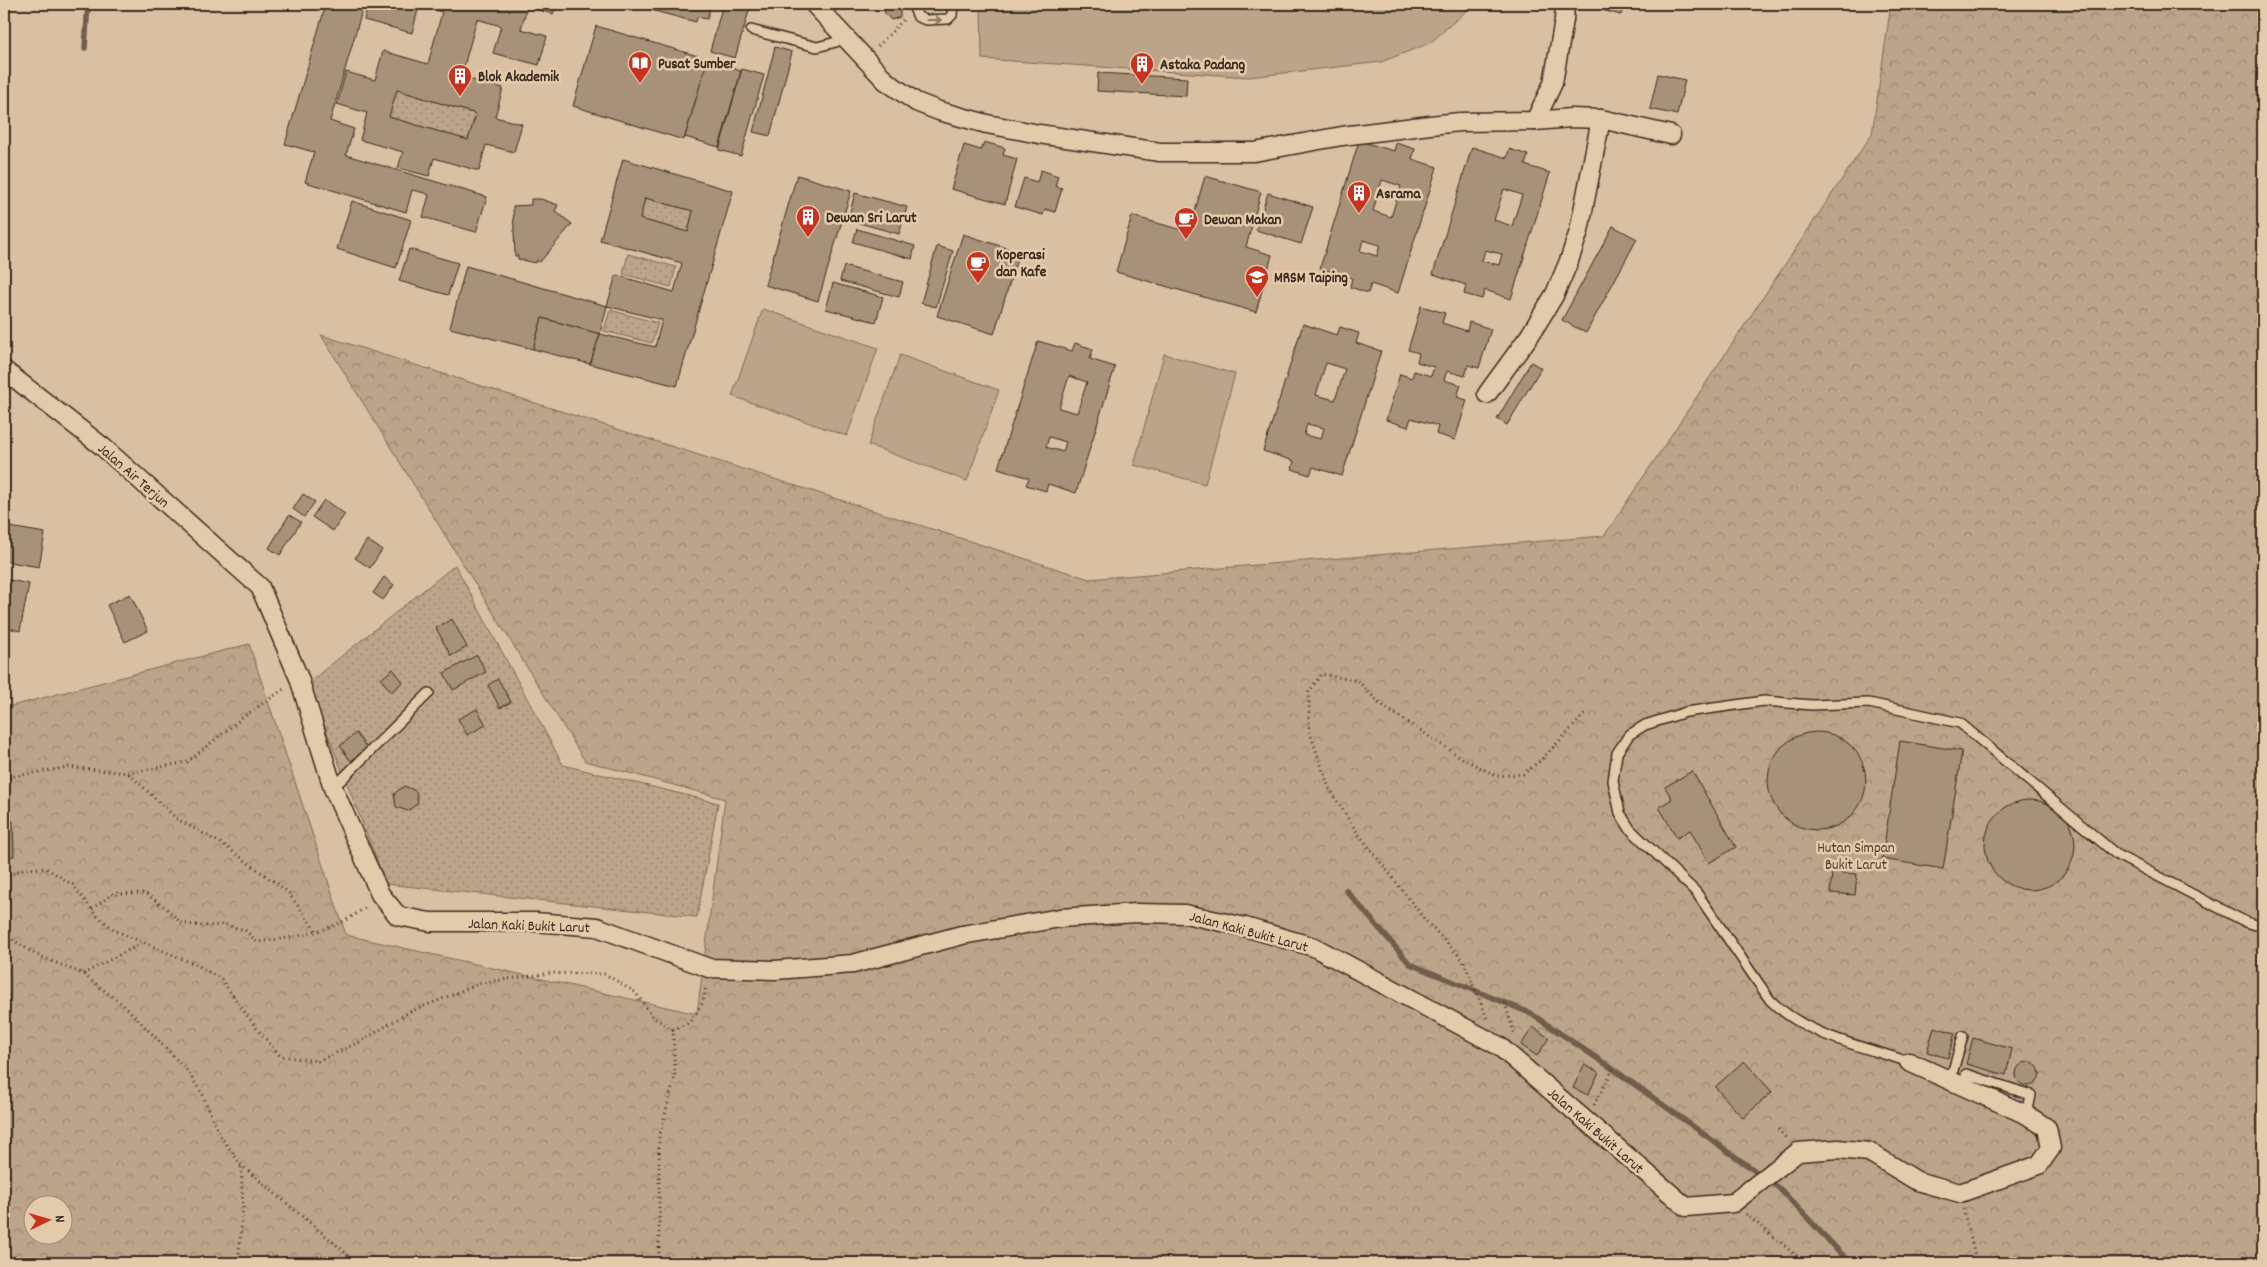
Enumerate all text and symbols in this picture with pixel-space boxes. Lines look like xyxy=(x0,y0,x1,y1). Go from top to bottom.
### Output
one-way arrow xyxy=(926,15,942,25)
library icon: Pusat Sumber xyxy=(627,50,653,84)
building icon: Astaka Padang xyxy=(1129,51,1155,85)
place label: Pusat Sumber xyxy=(658,54,736,76)
place label: Astaka Padang xyxy=(1160,55,1246,77)
building icon: Blok Akademik xyxy=(447,63,473,97)
place label: Blok Akademik xyxy=(478,67,559,89)
building icon: Asrama xyxy=(1346,180,1372,214)
place label: Asrama xyxy=(1376,184,1421,206)
building icon: Dewan Sri Larut xyxy=(795,204,821,238)
cafe icon: Dewan Makan xyxy=(1173,206,1199,240)
place label: Dewan Sri Larut xyxy=(826,208,917,230)
place label: Dewan Makan xyxy=(1204,210,1281,232)
place label: Koperasi dan Kafe xyxy=(996,245,1047,284)
cafe icon: Koperasi dan Kafe xyxy=(965,250,991,284)
school or university icon: MRSM Taiping xyxy=(1244,264,1270,298)
place label: MRSM Taiping xyxy=(1274,268,1348,290)
street label: Jalan Air Terjun xyxy=(92,439,173,514)
park label: Hutan Simpan Bukit Larut xyxy=(1817,838,1895,877)
street label: Jalan Kaki Bukit Larut xyxy=(1187,907,1311,959)
street label: Jalan Kaki Bukit Larut xyxy=(468,914,591,940)
street label: Jalan Kaki Bukit Larut xyxy=(1541,1083,1648,1180)
north arrow xyxy=(22,1194,72,1244)
text: N xyxy=(49,1215,69,1223)

